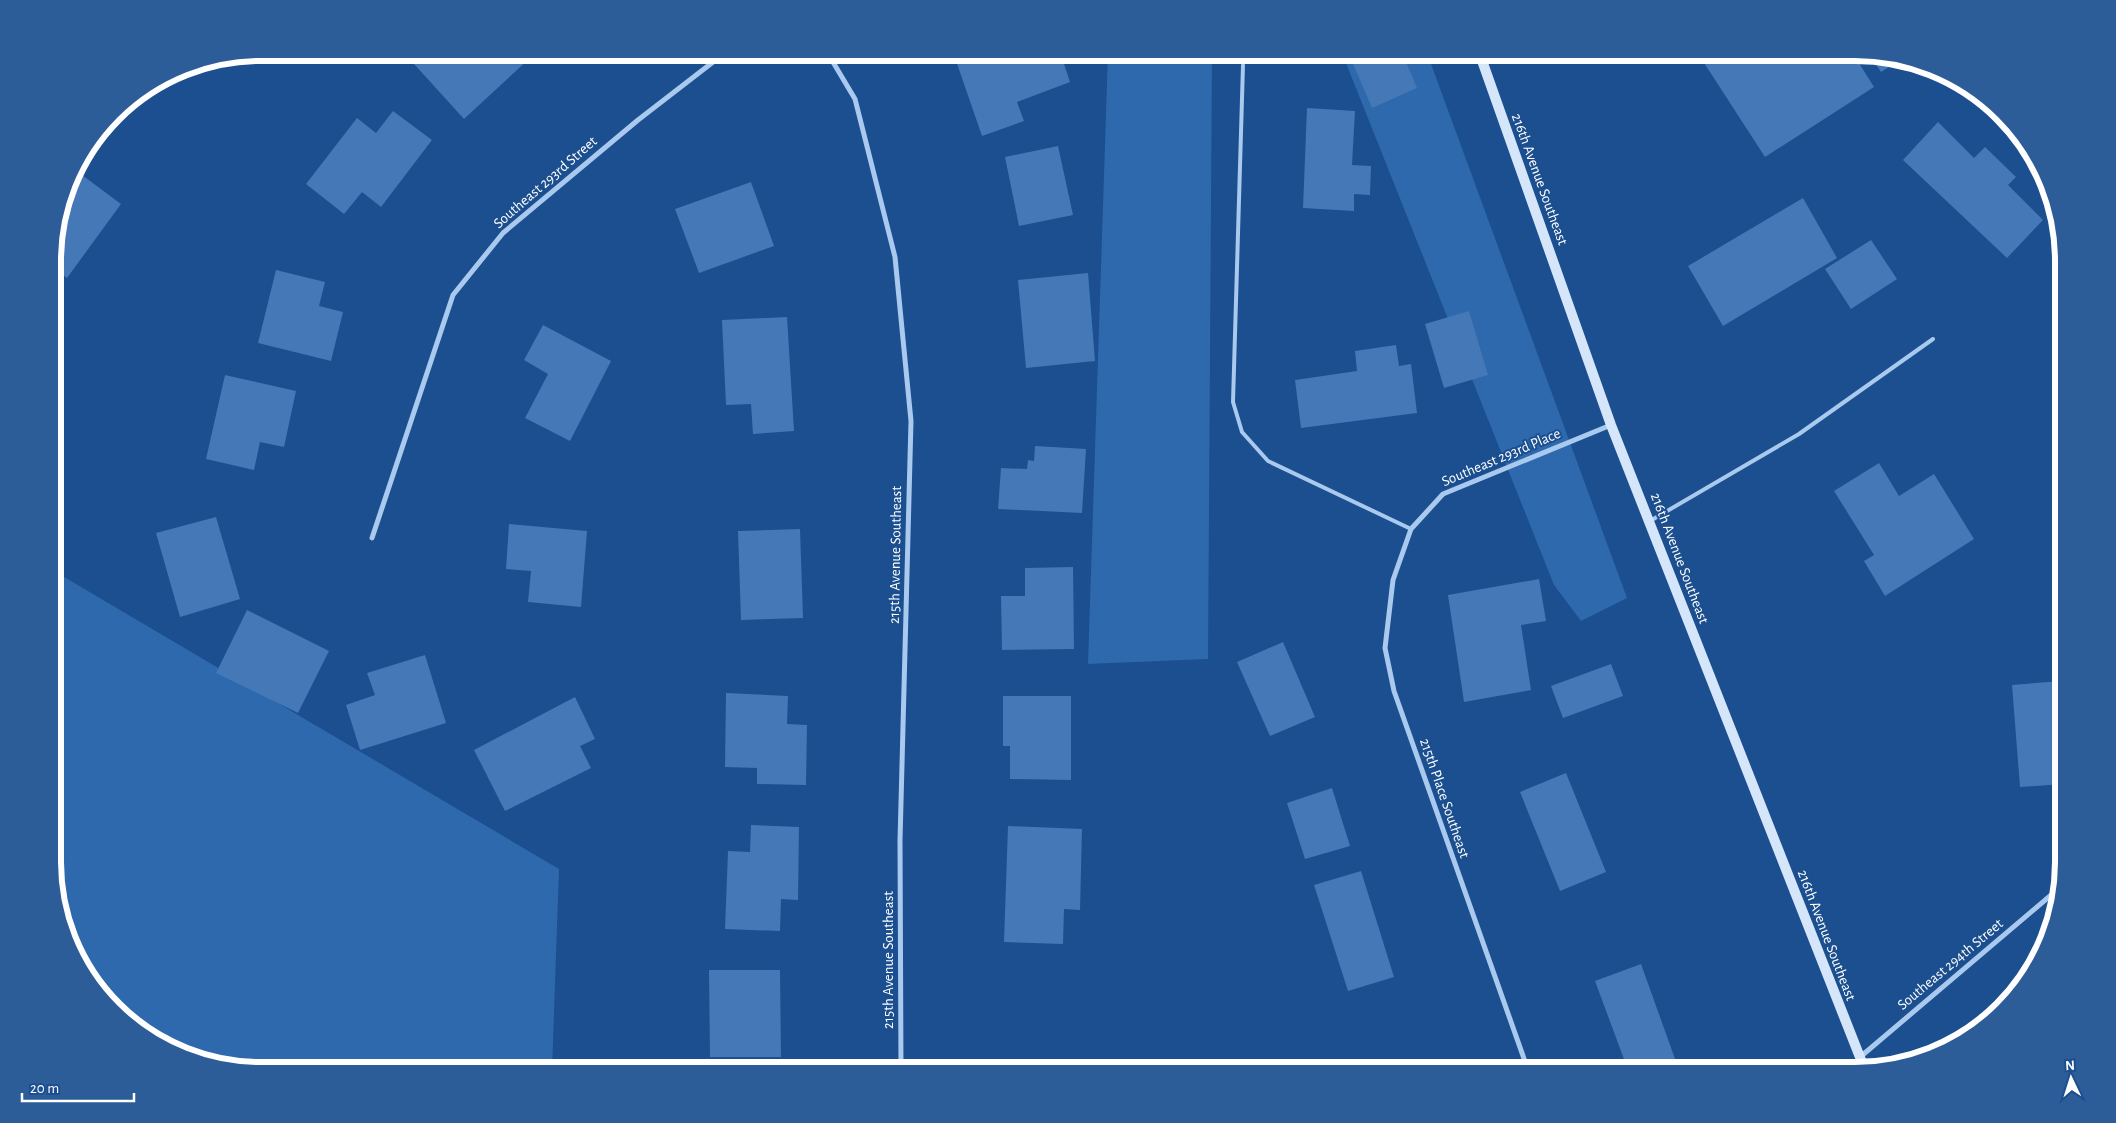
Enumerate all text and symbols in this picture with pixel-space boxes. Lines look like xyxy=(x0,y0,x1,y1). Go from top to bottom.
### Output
street label: 216th Avenue Southeast xyxy=(1509,111,1570,247)
street label: Southeast 293rd Street xyxy=(491,133,600,231)
street label: Southeast 293rd Place xyxy=(1440,426,1563,489)
street label: 215th Avenue Southeast xyxy=(887,486,904,624)
street label: 216th Avenue Southeast xyxy=(1648,491,1711,626)
street label: 215th Place Southeast xyxy=(1417,736,1472,860)
street label: 216th Avenue Southeast xyxy=(1795,868,1858,1003)
street label: 215th Avenue Southeast xyxy=(881,891,896,1029)
street label: Southeast 294th Street xyxy=(1895,916,2006,1013)
north arrow xyxy=(2046,1053,2096,1103)
text: N xyxy=(2065,1059,2076,1073)
scale bar xyxy=(22,1070,135,1102)
text: 20 m xyxy=(30,1081,59,1096)

